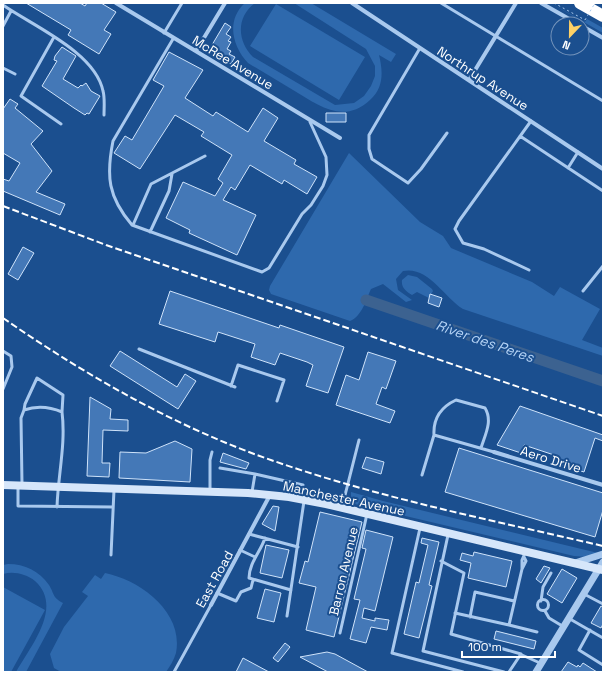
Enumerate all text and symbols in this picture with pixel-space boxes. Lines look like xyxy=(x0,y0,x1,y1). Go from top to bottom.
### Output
north arrow xyxy=(550,16,590,56)
street label: McRee Avenue xyxy=(189,32,276,93)
text: N xyxy=(560,37,572,53)
street label: Northrup Avenue xyxy=(434,42,532,114)
water label: River des Peres xyxy=(434,316,537,366)
street label: Aero Drive xyxy=(518,442,583,477)
street label: Manchester Avenue xyxy=(281,477,406,520)
street label: Barron Avenue xyxy=(325,525,362,617)
street label: East Road xyxy=(192,548,237,611)
scale bar xyxy=(462,633,555,659)
text: 100 m xyxy=(468,639,502,655)

